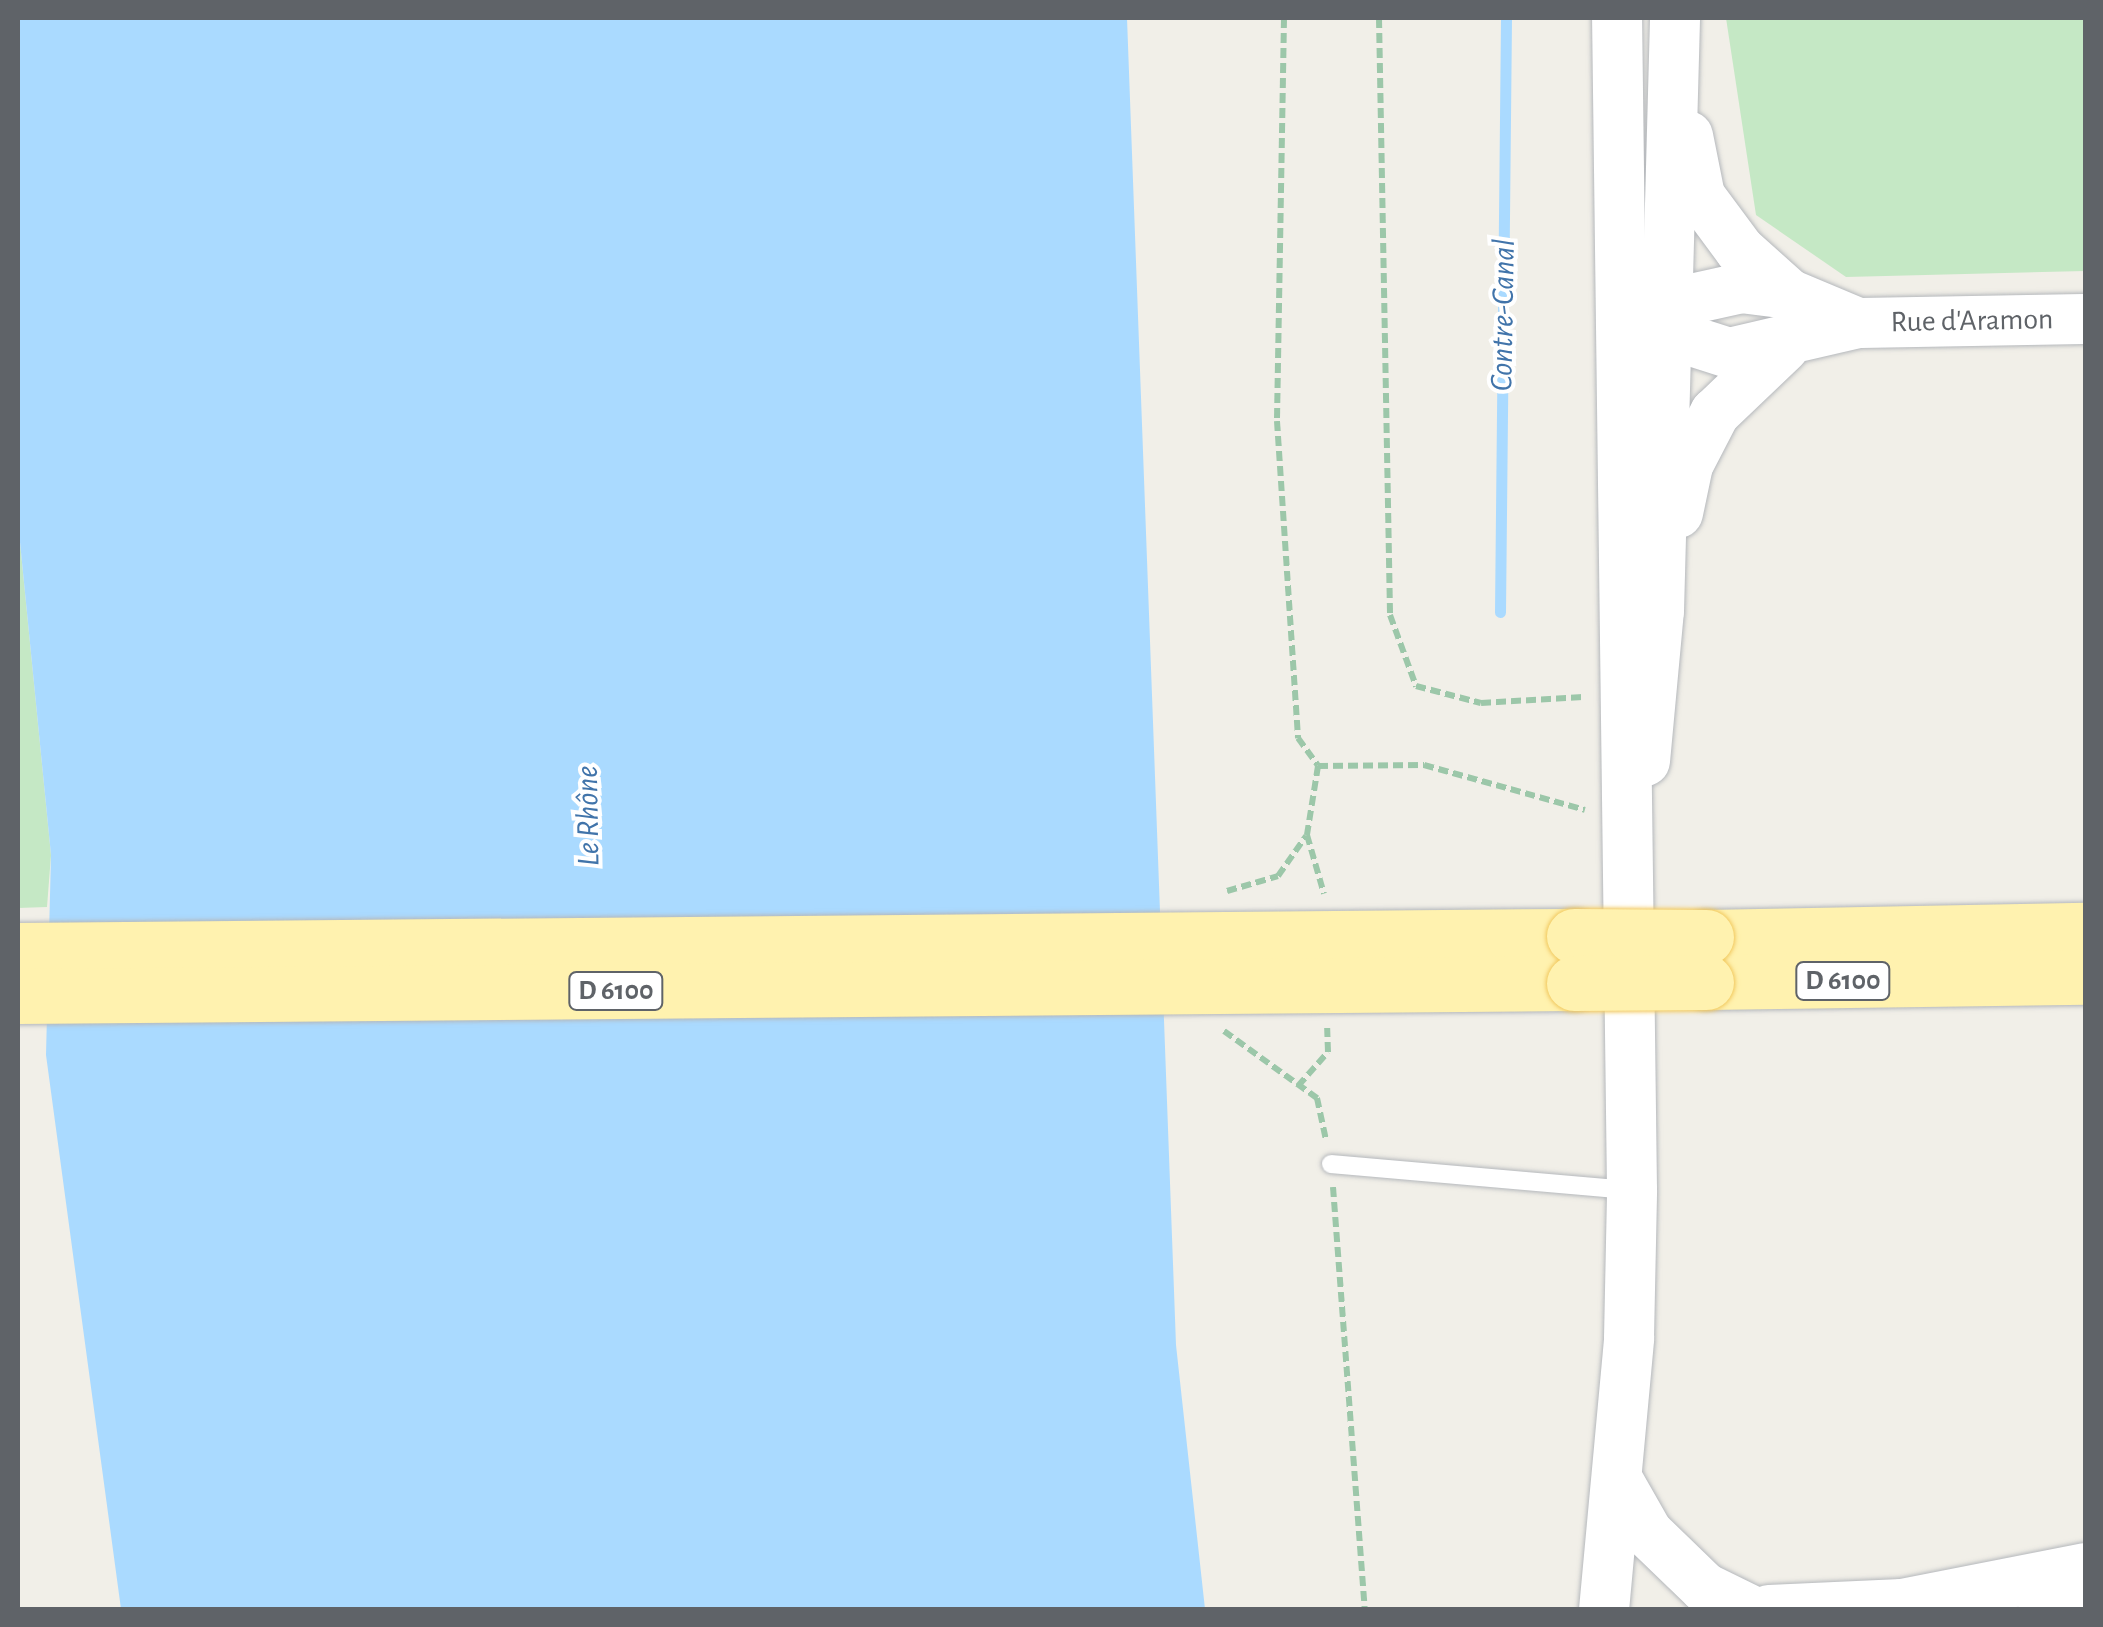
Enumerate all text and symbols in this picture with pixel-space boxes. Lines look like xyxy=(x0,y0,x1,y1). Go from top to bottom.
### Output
water label: Contre-Canal xyxy=(1482,238,1524,392)
street label: Rue d'Aramon xyxy=(1890,302,2054,340)
water label: Le Rhône xyxy=(568,765,608,867)
road number: D 6100 xyxy=(1793,958,1893,1004)
road number: D 6100 xyxy=(566,968,666,1014)

